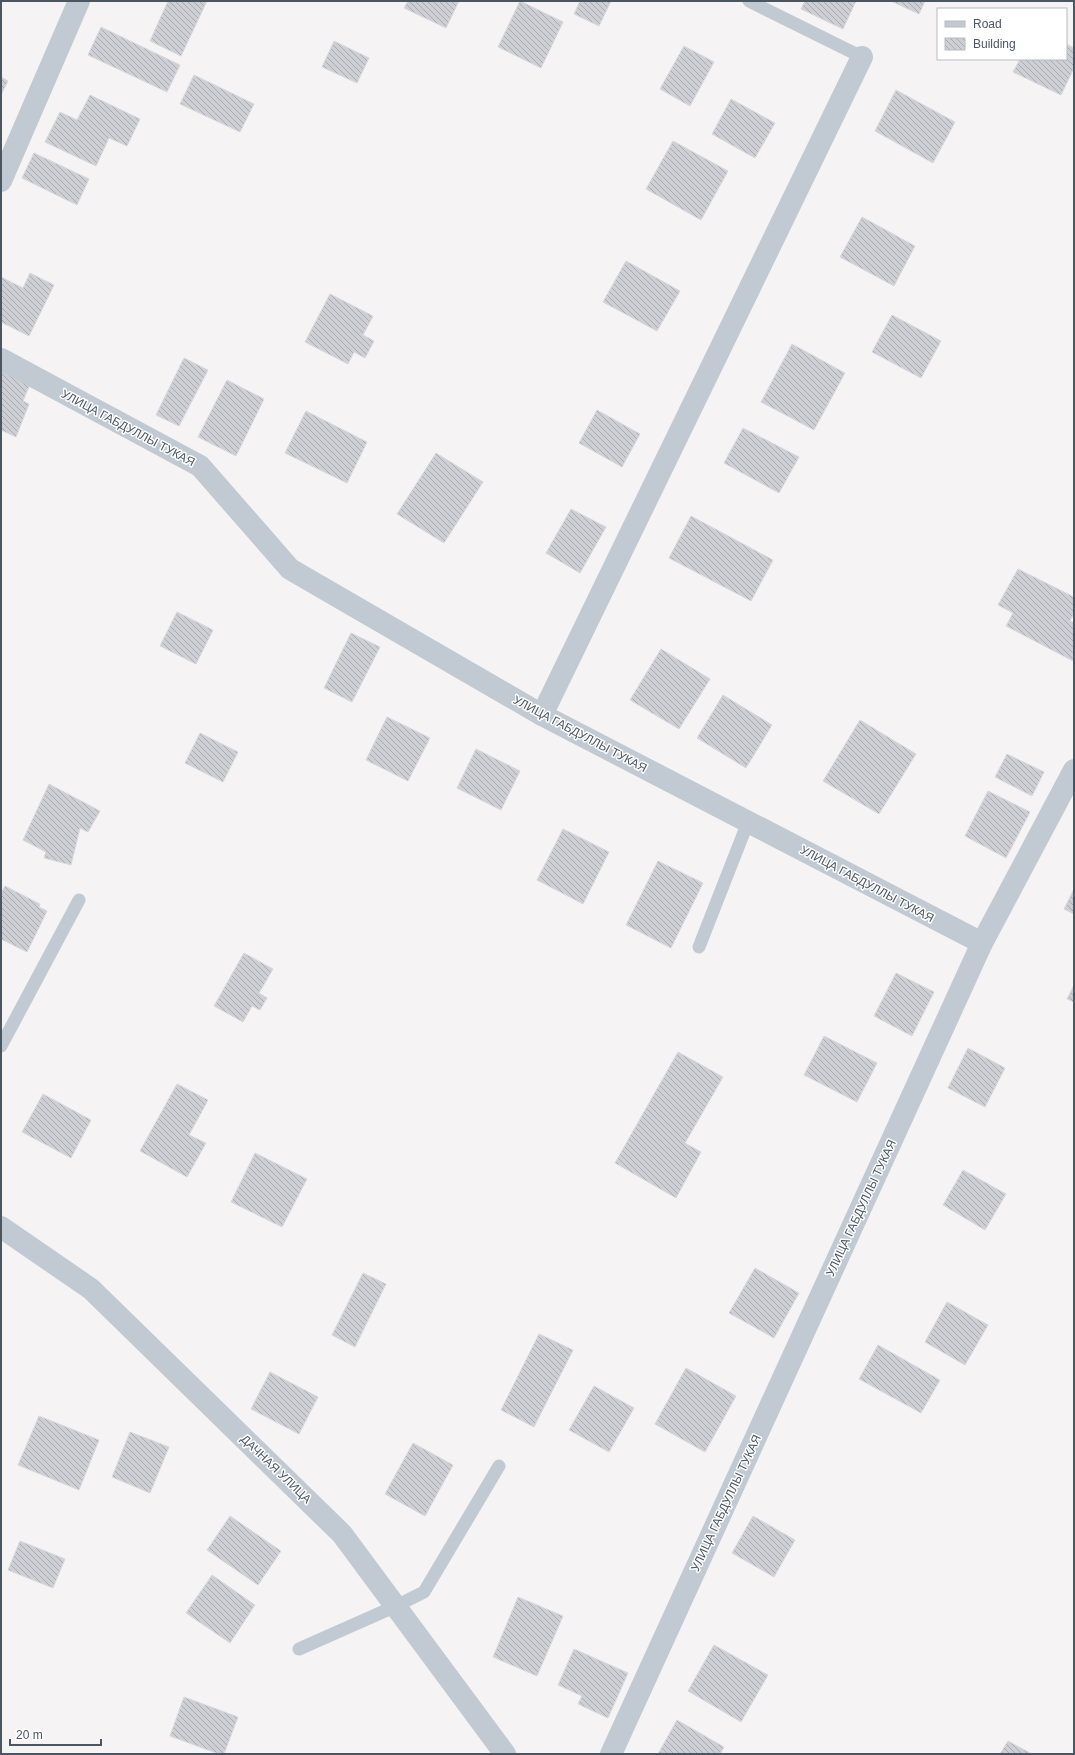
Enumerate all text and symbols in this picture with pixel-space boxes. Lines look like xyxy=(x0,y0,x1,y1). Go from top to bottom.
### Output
legend xyxy=(937,8,1067,60)
text: Road xyxy=(973,17,1002,31)
text: Building xyxy=(973,37,1016,51)
street label: УЛИЦА ГАБДУЛЛЫ ТУКАЯ xyxy=(59,387,197,469)
street label: УЛИЦА ГАБДУЛЛЫ ТУКАЯ xyxy=(511,693,649,775)
street label: УЛИЦА ГАБДУЛЛЫ ТУКАЯ xyxy=(798,843,936,925)
street label: УЛИЦА ГАБДУЛЛЫ ТУКАЯ xyxy=(823,1137,899,1279)
street label: ДАЧНАЯ УЛИЦА xyxy=(238,1432,314,1506)
street label: УЛИЦА ГАБДУЛЛЫ ТУКАЯ xyxy=(688,1432,764,1574)
scale bar xyxy=(10,1721,101,1747)
text: 20 m xyxy=(16,1728,43,1742)

